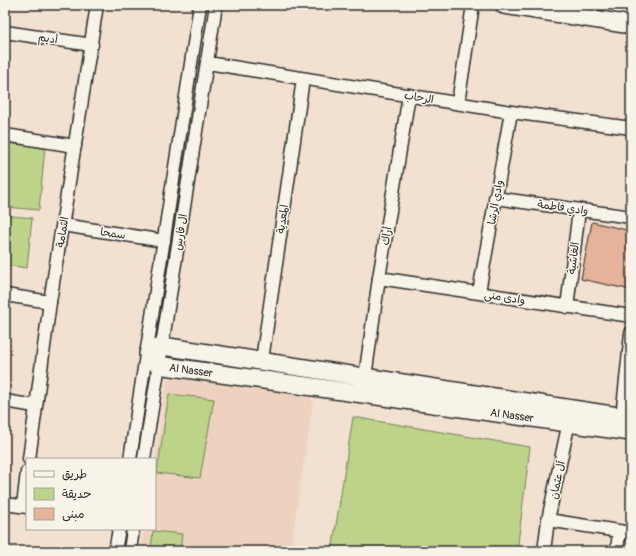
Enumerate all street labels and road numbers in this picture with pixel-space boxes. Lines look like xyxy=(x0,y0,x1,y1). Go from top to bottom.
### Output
street label: أديم xyxy=(37,31,59,48)
street label: الرحاب xyxy=(403,89,435,107)
street label: وادي الرشا xyxy=(485,179,508,226)
street label: وادي فاطمة xyxy=(536,197,589,219)
street label: المعدية xyxy=(274,204,291,234)
street label: ال فارس xyxy=(171,213,190,251)
street label: الثمامة xyxy=(54,216,71,248)
street label: سمحا xyxy=(99,225,127,242)
street label: أراك xyxy=(379,226,394,246)
street label: الغاشية xyxy=(565,241,582,275)
street label: وادى منى xyxy=(483,288,527,308)
street label: Al Nasser xyxy=(168,361,214,380)
street label: Al Nasser xyxy=(489,406,535,425)
street label: آل عثمان xyxy=(547,459,568,500)

